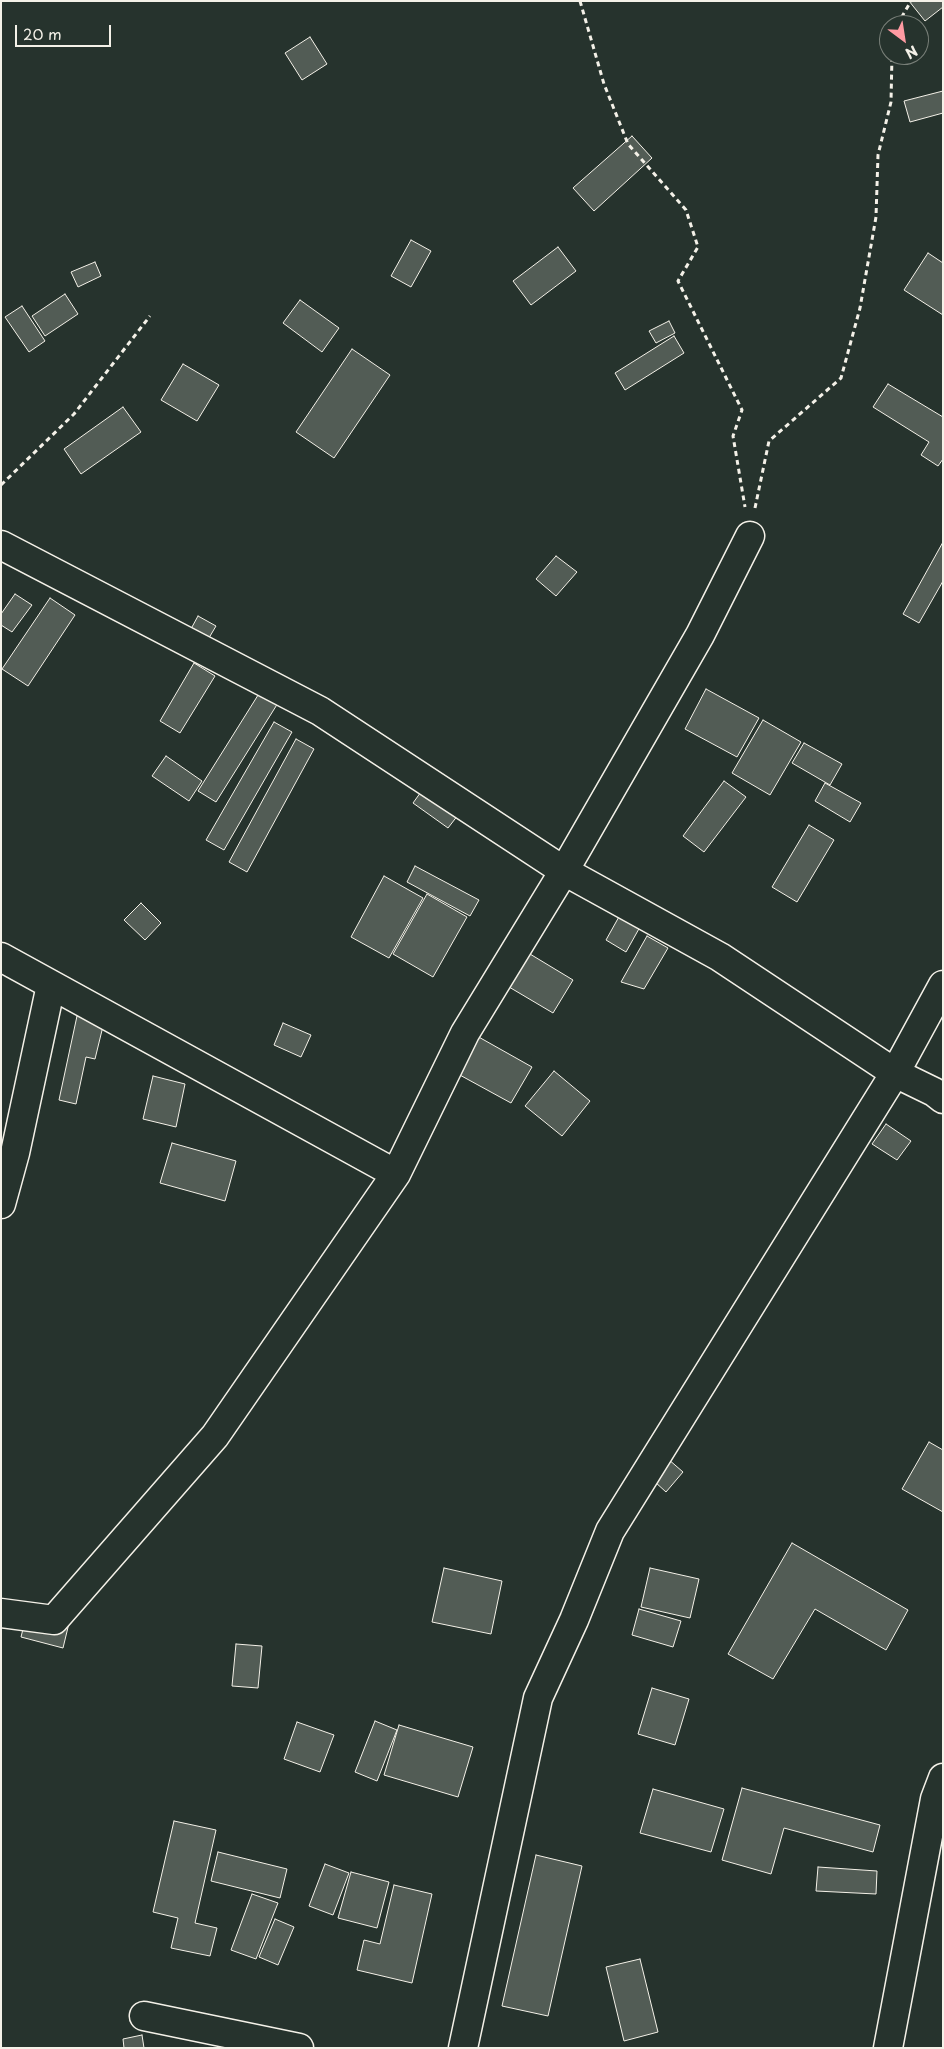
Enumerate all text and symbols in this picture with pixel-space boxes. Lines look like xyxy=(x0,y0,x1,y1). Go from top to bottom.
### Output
scale bar xyxy=(18,15,114,47)
north arrow xyxy=(879,15,929,65)
text: 20 m xyxy=(23,22,62,45)
text: N xyxy=(901,41,922,64)

